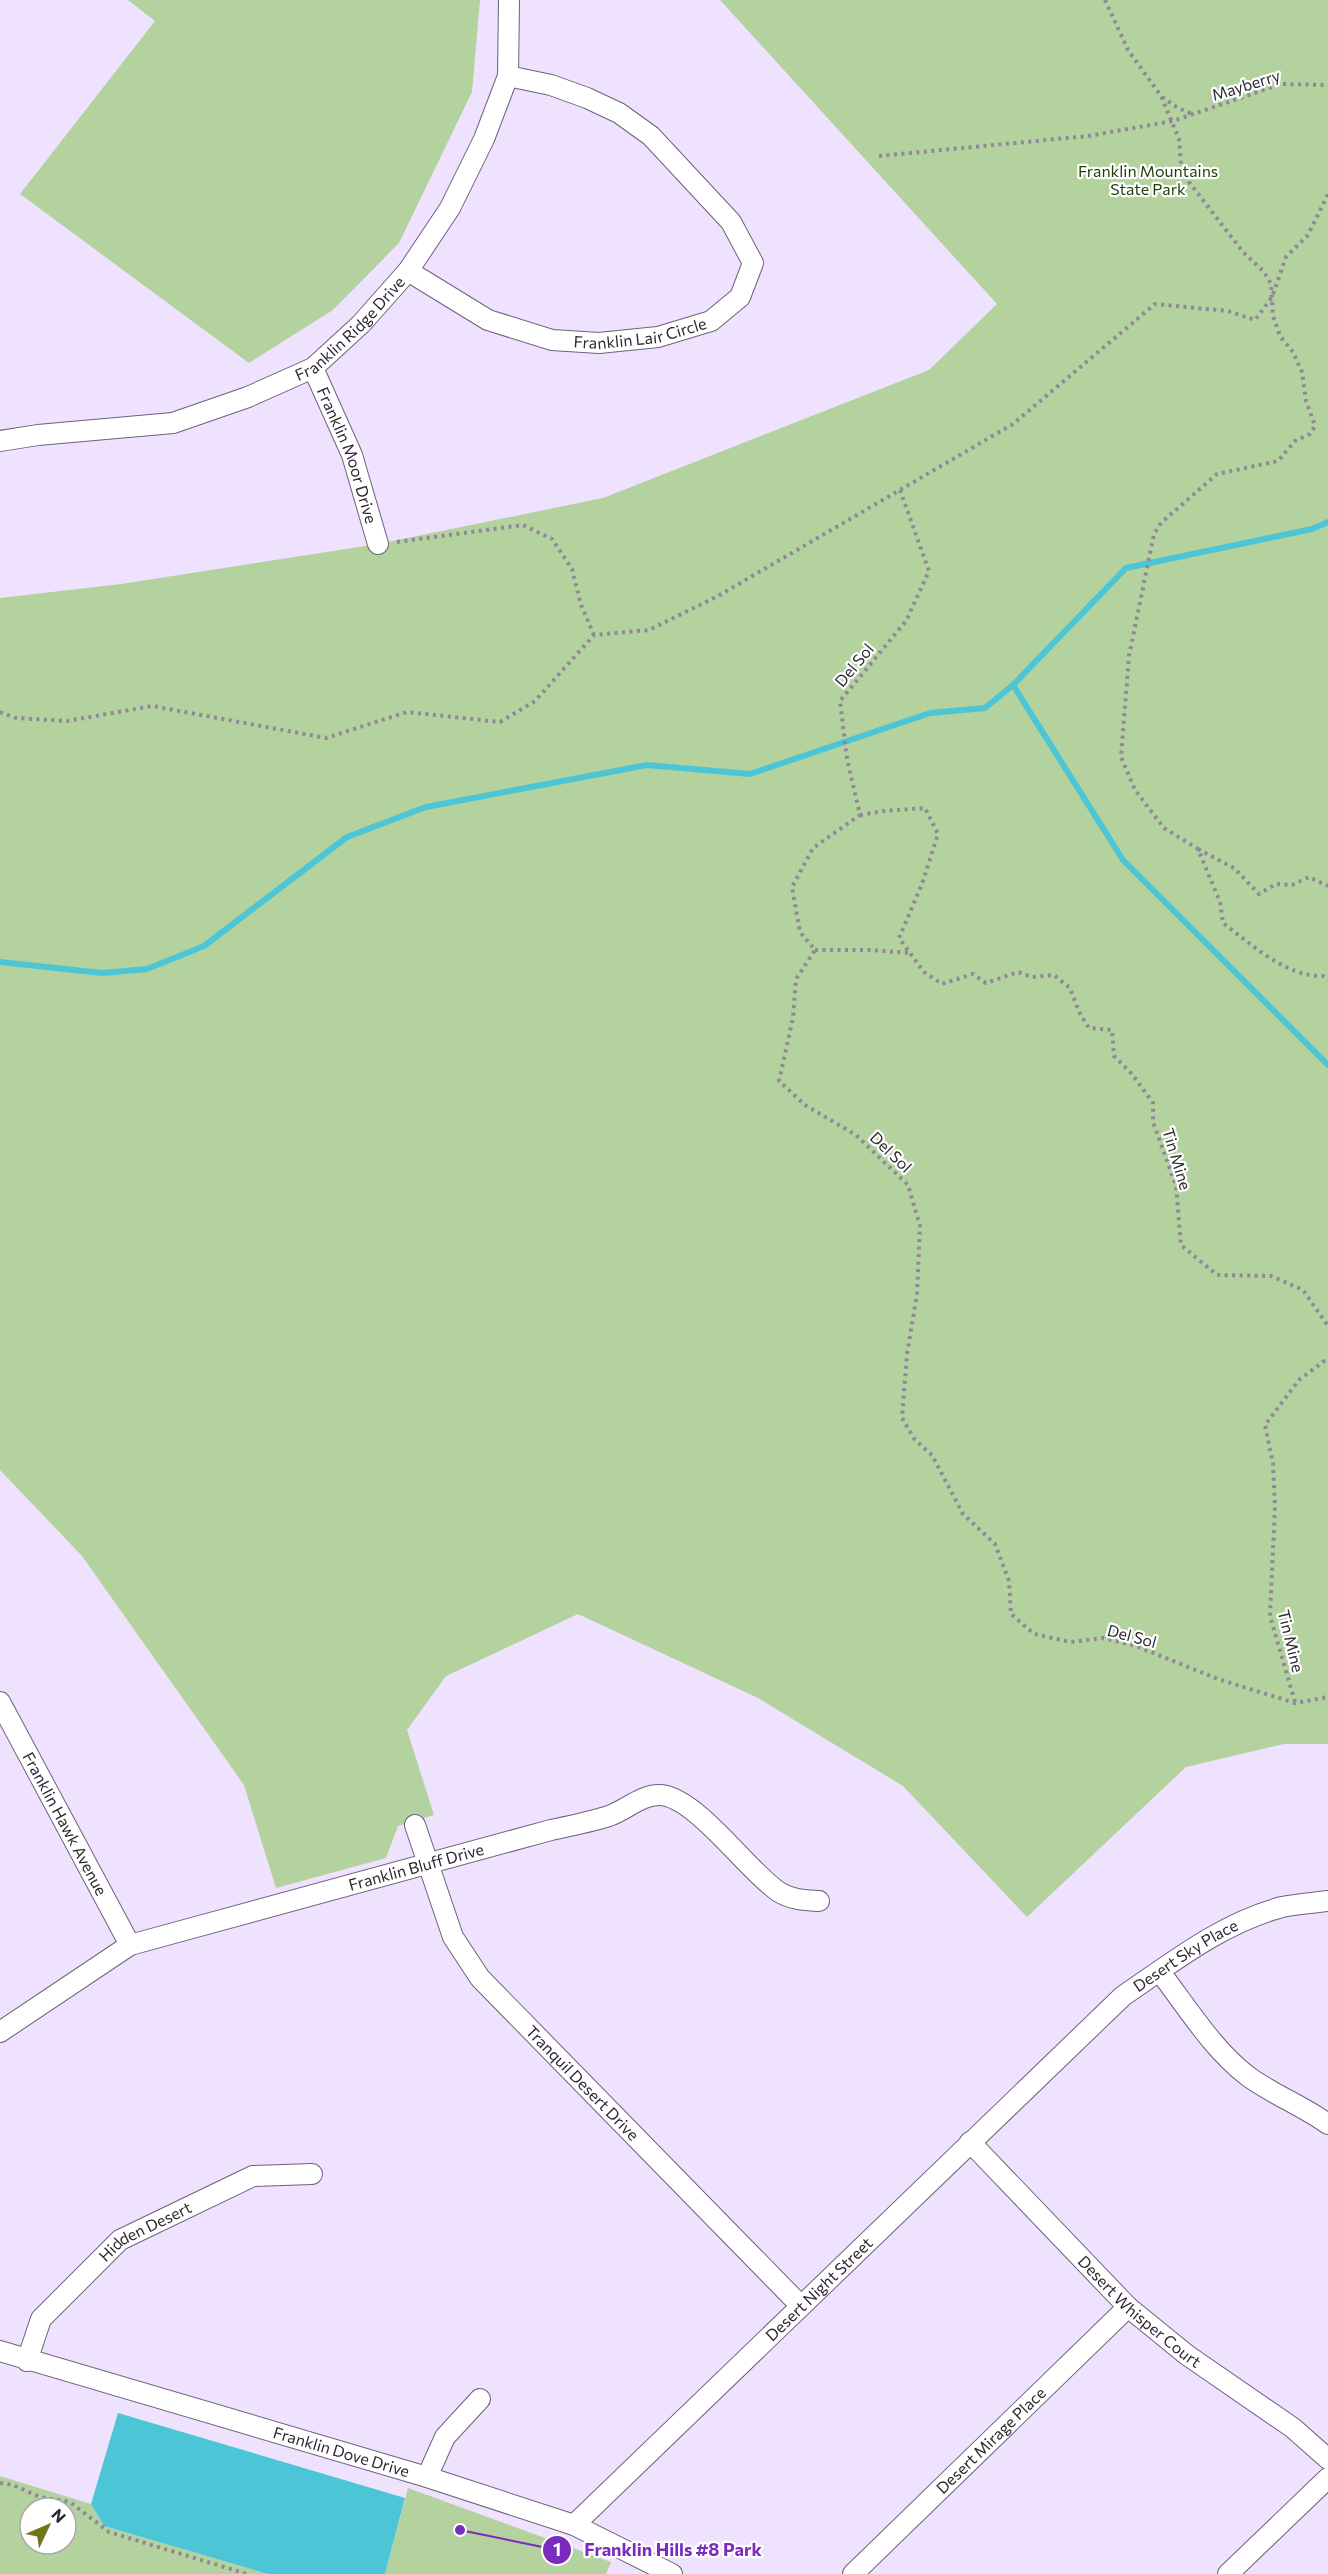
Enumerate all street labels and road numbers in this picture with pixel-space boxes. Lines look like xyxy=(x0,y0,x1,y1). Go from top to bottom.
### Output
street label: Mayberry xyxy=(1209,65,1282,104)
street label: Franklin Ridge Drive xyxy=(292,272,408,384)
street label: Franklin Lair Circle xyxy=(573,313,709,352)
street label: Franklin Moor Drive xyxy=(314,384,381,526)
street label: Del Sol xyxy=(830,639,877,690)
street label: Tin Mine xyxy=(1159,1126,1196,1192)
street label: Del Sol xyxy=(867,1127,916,1176)
street label: Tin Mine xyxy=(1275,1608,1308,1674)
street label: Del Sol xyxy=(1105,1620,1159,1651)
street label: Franklin Hawk Avenue xyxy=(19,1748,112,1898)
street label: Franklin Bluff Drive xyxy=(346,1839,486,1894)
street label: Desert Sky Place xyxy=(1129,1915,1241,1995)
street label: Tranquil Desert Drive xyxy=(523,2021,643,2144)
street label: Hidden Desert xyxy=(94,2197,195,2265)
street label: Desert Night Street xyxy=(761,2233,876,2344)
street label: Desert Whisper Court xyxy=(1075,2251,1205,2371)
street label: Desert Mirage Place xyxy=(932,2383,1049,2497)
street label: Franklin Dove Drive xyxy=(271,2422,412,2480)

